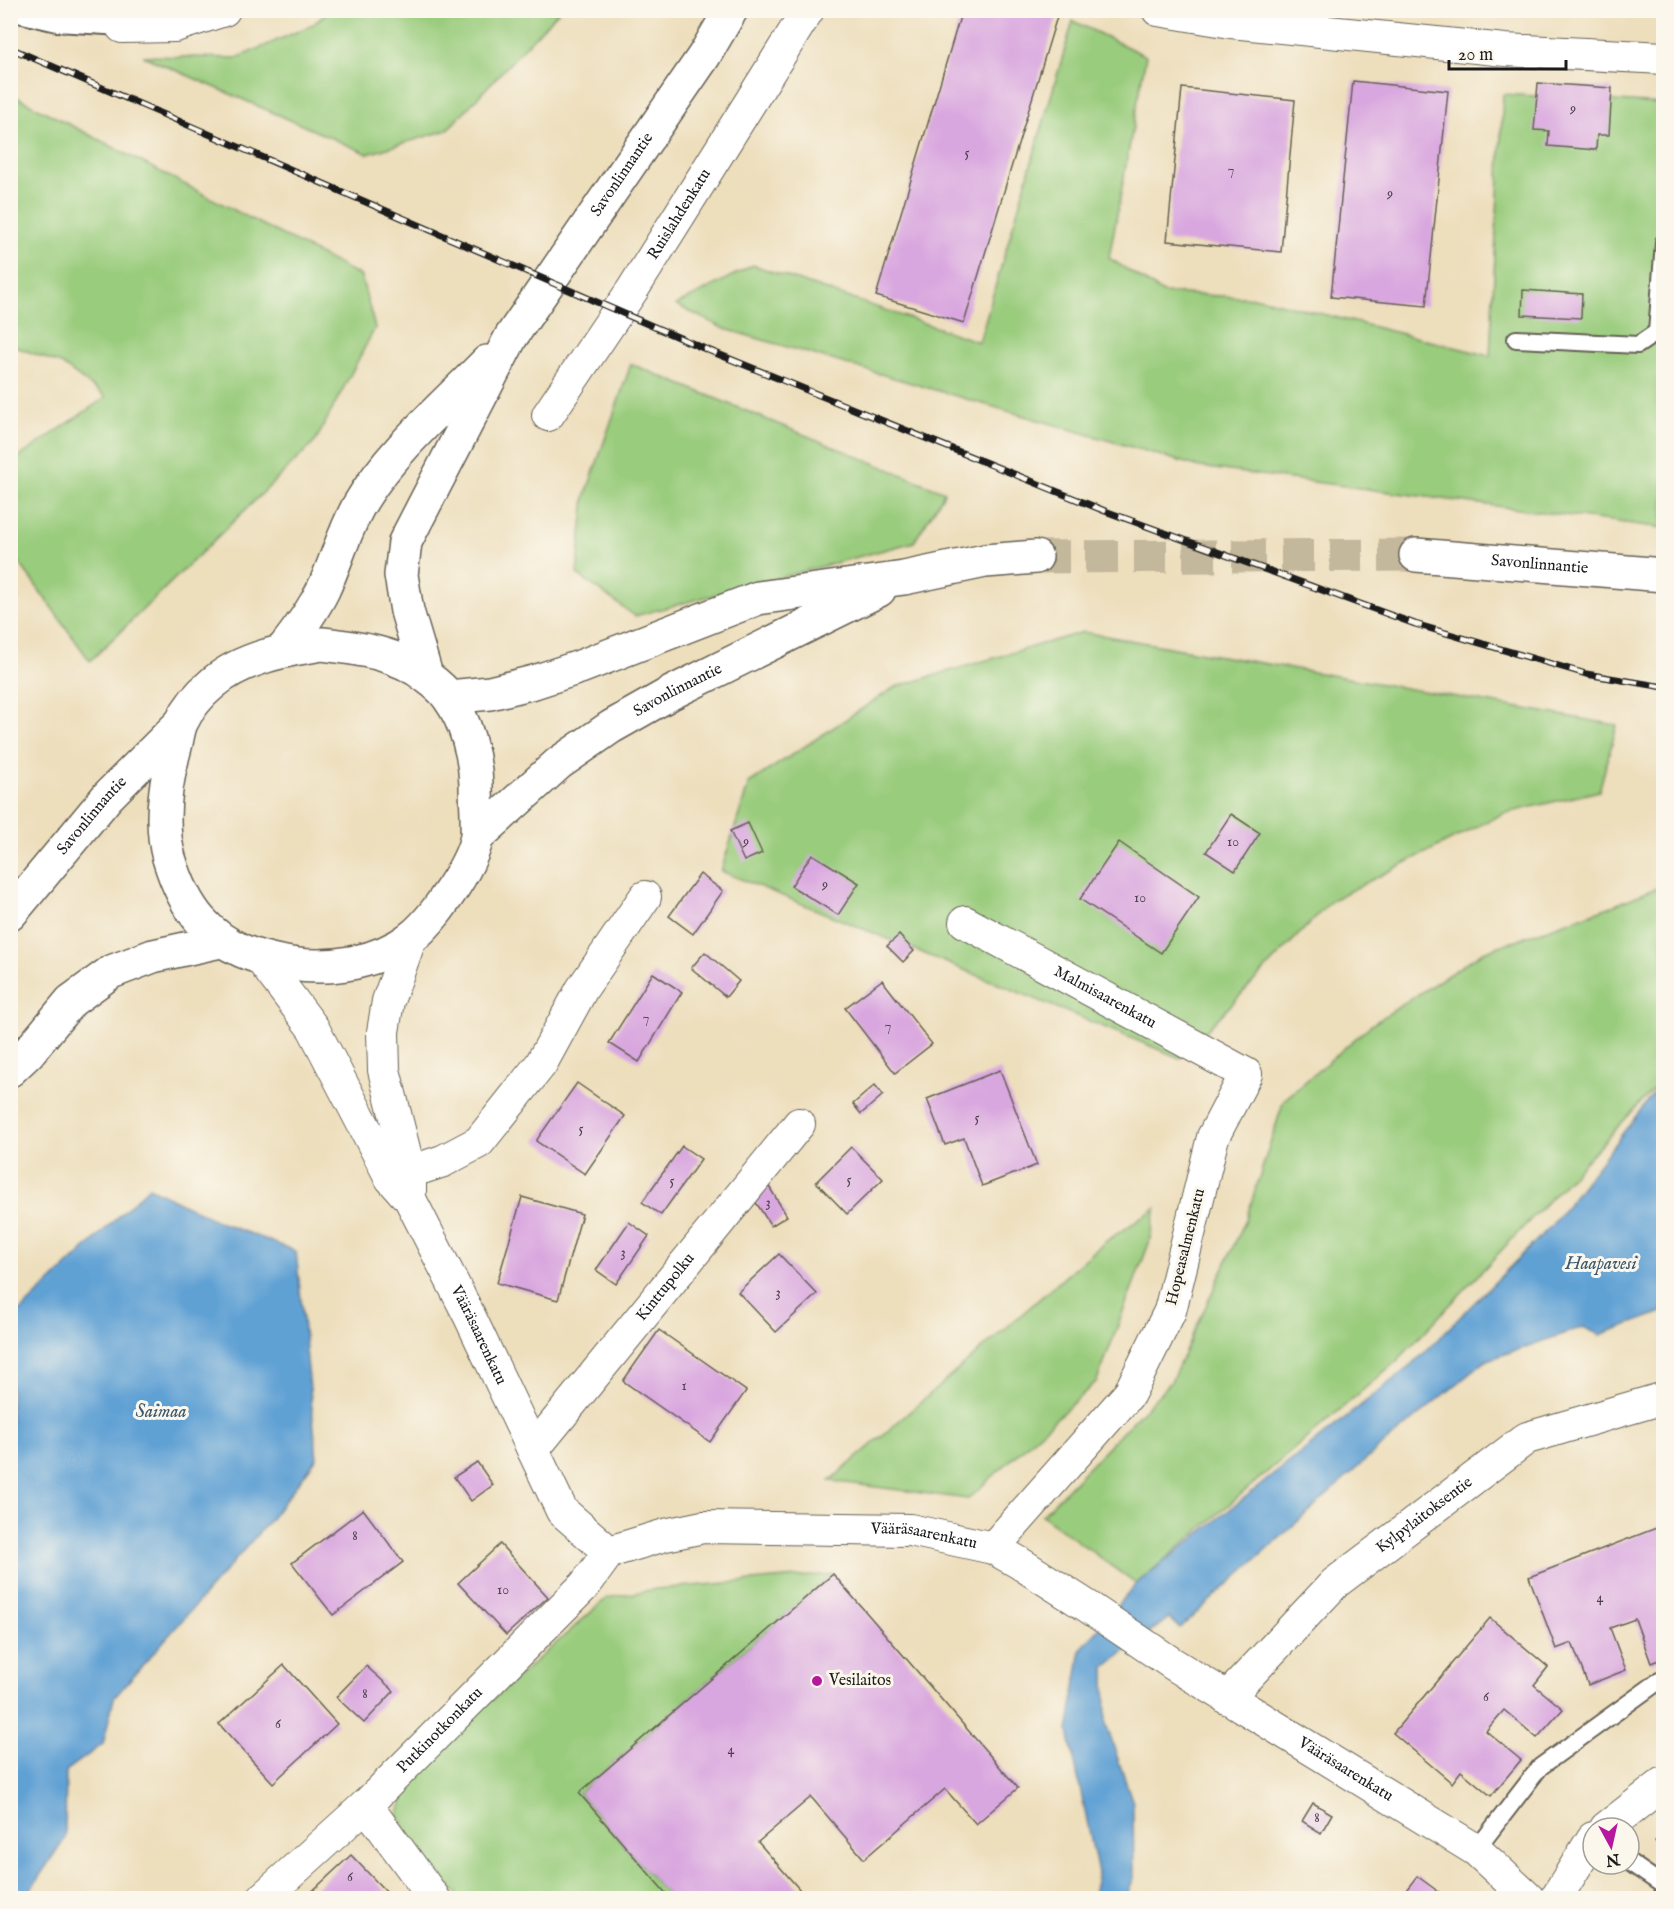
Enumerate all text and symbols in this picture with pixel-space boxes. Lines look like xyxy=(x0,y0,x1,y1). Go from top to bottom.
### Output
scale bar xyxy=(1449,33,1566,71)
text: 20 m xyxy=(1458,44,1493,67)
house number: 9 xyxy=(1569,100,1576,118)
street label: Savonlinnantie xyxy=(587,129,658,221)
house number: 5 xyxy=(964,144,970,162)
house number: 7 xyxy=(1228,161,1234,179)
street label: Ruislahdenkatu xyxy=(644,165,716,264)
house number: 9 xyxy=(1386,185,1393,203)
street label: Savonlinnantie xyxy=(1490,551,1589,579)
street label: Savonlinnantie xyxy=(630,659,726,722)
street label: Savonlinnantie xyxy=(53,773,131,859)
house number: 9 xyxy=(742,833,749,851)
house number: 10 xyxy=(1227,833,1239,851)
house number: 9 xyxy=(821,876,828,894)
house number: 10 xyxy=(1134,889,1146,907)
street label: Malmisaarenkatu xyxy=(1050,962,1160,1033)
house number: 7 xyxy=(643,1009,649,1027)
house number: 7 xyxy=(885,1017,891,1035)
house number: 5 xyxy=(974,1109,980,1127)
house number: 5 xyxy=(578,1120,584,1138)
house number: 5 xyxy=(846,1171,852,1189)
house number: 5 xyxy=(669,1172,675,1190)
street label: Hopeasalmenkatu xyxy=(1162,1187,1210,1307)
house number: 3 xyxy=(765,1194,771,1212)
house number: 3 xyxy=(620,1244,626,1262)
street label: Kinttupolku xyxy=(632,1249,699,1325)
water label: Haapavesi xyxy=(1564,1253,1638,1276)
street label: Vääräsaarenkatu xyxy=(445,1281,511,1388)
house number: 3 xyxy=(775,1284,781,1302)
house number: 1 xyxy=(681,1377,687,1395)
water label: Saimaa xyxy=(136,1401,186,1424)
street label: Kylpylaitoksentie xyxy=(1372,1473,1477,1558)
street label: Vääräsaarenkatu xyxy=(870,1519,979,1554)
house number: 8 xyxy=(352,1527,358,1545)
house number: 10 xyxy=(497,1581,509,1599)
house number: 4 xyxy=(1597,1589,1604,1607)
place label: Vesilaitos xyxy=(828,1671,892,1691)
marker: Vesilaitos xyxy=(810,1674,824,1688)
street label: Putkinotkonkatu xyxy=(393,1683,487,1778)
house number: 8 xyxy=(362,1685,368,1703)
house number: 6 xyxy=(1483,1688,1490,1706)
house number: 6 xyxy=(275,1715,282,1733)
street label: Vääräsaarenkatu xyxy=(1294,1733,1397,1807)
house number: 4 xyxy=(728,1741,735,1759)
house number: 8 xyxy=(1314,1809,1320,1827)
north arrow xyxy=(1581,1816,1641,1876)
text: N xyxy=(1604,1848,1622,1870)
house number: 6 xyxy=(347,1868,354,1886)

